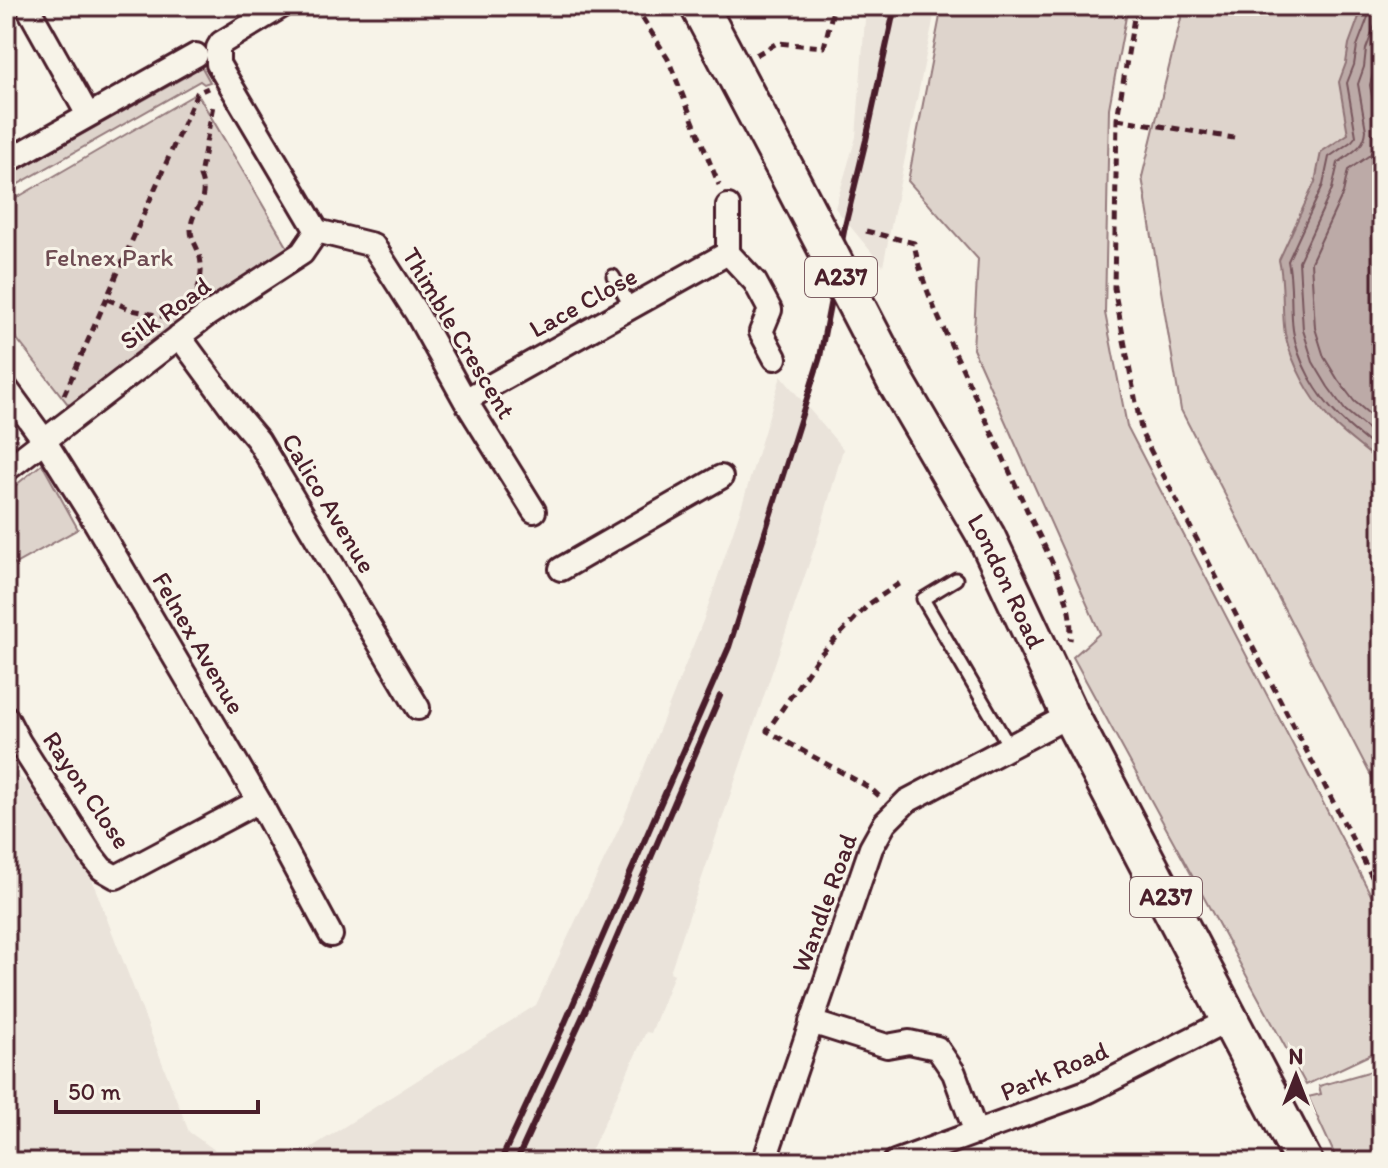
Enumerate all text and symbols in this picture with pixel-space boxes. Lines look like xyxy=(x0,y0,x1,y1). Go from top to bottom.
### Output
park label: Felnex Park xyxy=(44,241,174,273)
street label: Thimble Crescent xyxy=(395,241,523,425)
road number: A237 xyxy=(805,257,877,297)
street label: Lace Close xyxy=(523,259,643,345)
street label: Silk Road xyxy=(113,269,217,357)
street label: Calico Avenue xyxy=(275,427,383,579)
street label: London Road xyxy=(960,508,1053,654)
street label: Felnex Avenue xyxy=(145,566,253,720)
street label: Rayon Close xyxy=(36,725,138,855)
street label: Wandle Road xyxy=(784,828,864,977)
road number: A237 xyxy=(1130,877,1202,917)
street label: Park Road xyxy=(995,1034,1113,1108)
north arrow xyxy=(1256,1036,1336,1116)
text: N xyxy=(1289,1043,1303,1070)
scale bar xyxy=(56,1064,258,1114)
text: 50 m xyxy=(68,1077,121,1106)

